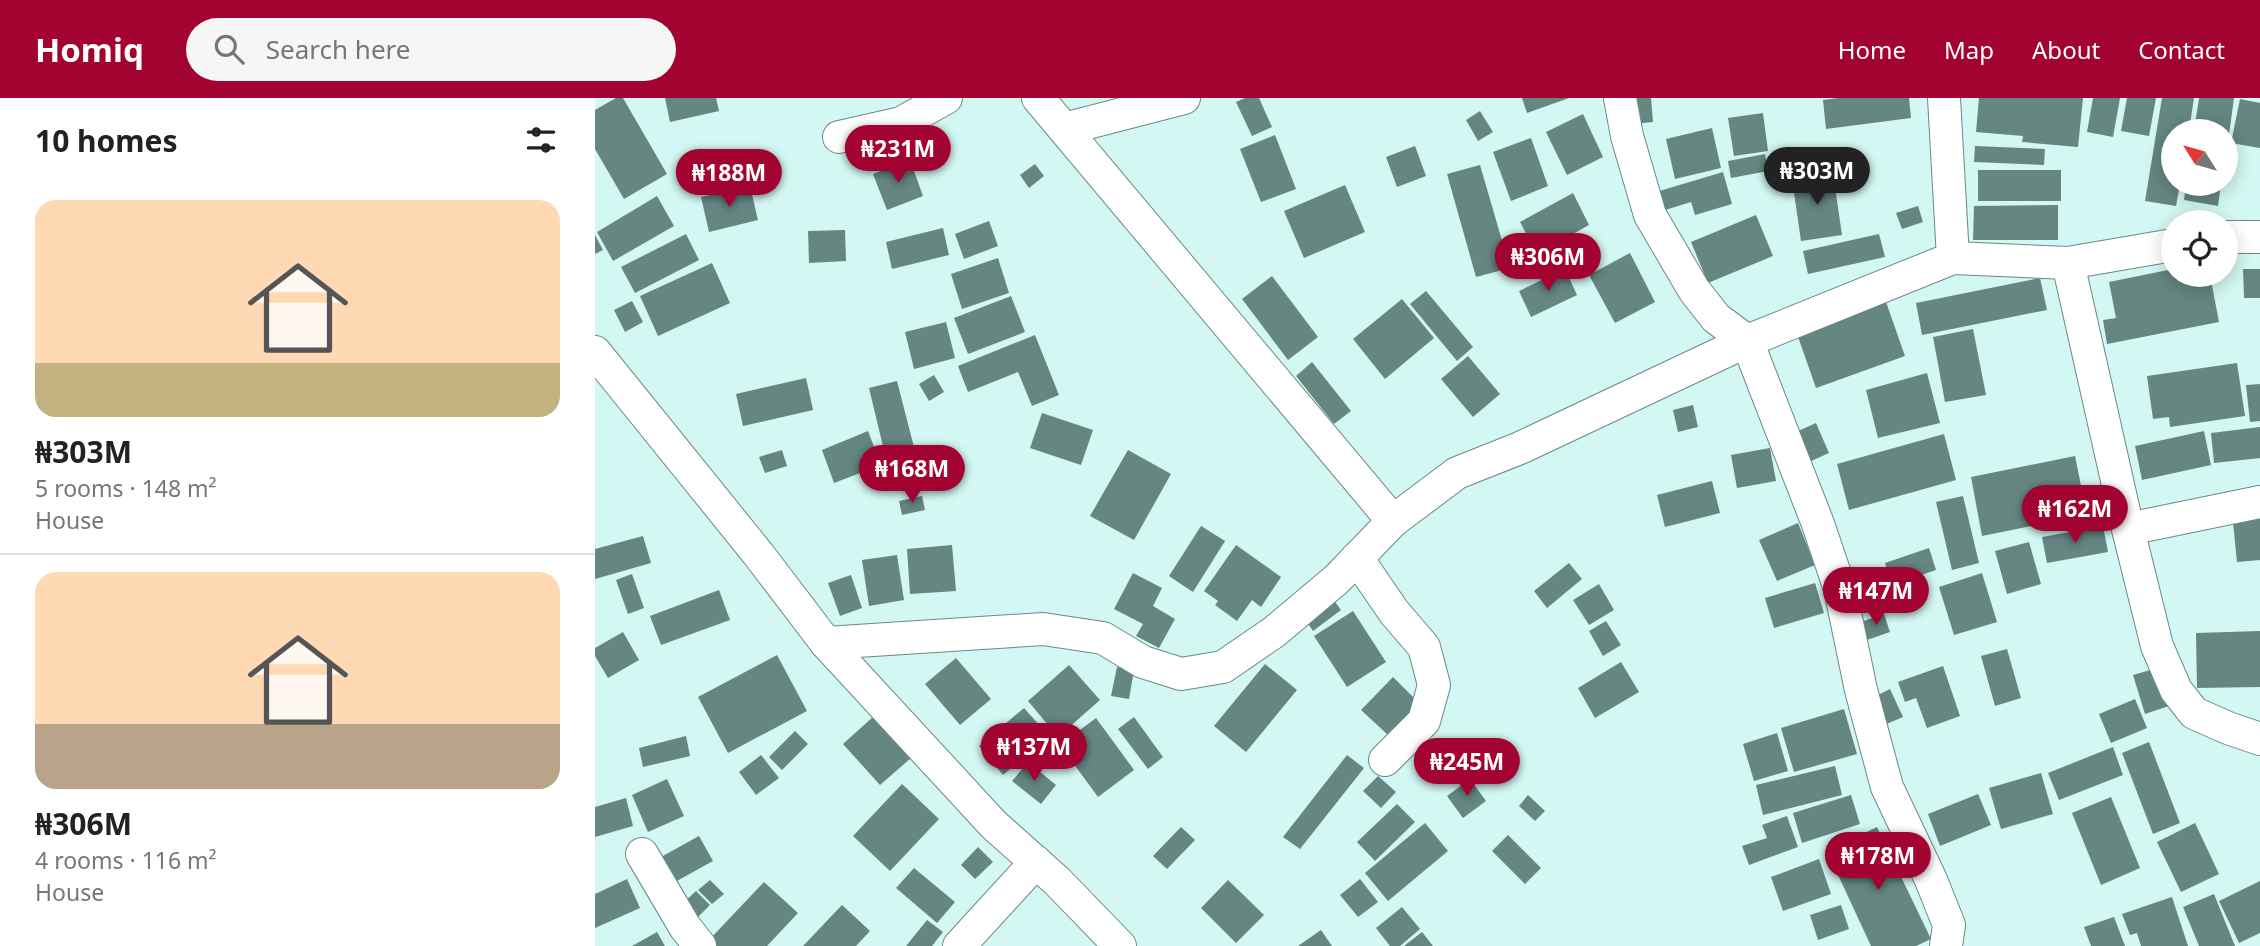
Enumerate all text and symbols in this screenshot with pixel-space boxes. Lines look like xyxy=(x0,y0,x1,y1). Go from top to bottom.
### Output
search box xyxy=(186,18,676,81)
text: Homiq xyxy=(35,27,144,72)
icon: search xyxy=(210,30,248,68)
text: Search here xyxy=(266,31,410,67)
text: Home xyxy=(1838,33,1906,66)
text: Map xyxy=(1944,33,1994,66)
text: About xyxy=(2032,33,2100,66)
text: Contact xyxy=(2138,33,2225,66)
north arrow xyxy=(2161,119,2238,196)
map controls xyxy=(2161,119,2238,287)
text: 10 homes xyxy=(35,120,178,161)
icon: filters xyxy=(522,121,560,159)
pin: ₦231M xyxy=(849,126,947,185)
text: ₦231M xyxy=(861,132,935,164)
pin: ₦303M xyxy=(1768,148,1866,207)
pin: ₦188M xyxy=(680,150,778,209)
text: ₦303M xyxy=(1780,154,1854,186)
text: ₦188M xyxy=(692,156,766,188)
button: locate xyxy=(2161,210,2238,287)
pin: ₦306M xyxy=(1499,234,1597,293)
text: ₦306M xyxy=(1511,240,1585,272)
icon: home xyxy=(235,245,361,371)
text: ₦303M xyxy=(35,431,132,472)
pin: ₦168M xyxy=(863,446,961,505)
text: ₦168M xyxy=(875,452,949,484)
text: 5 rooms · 148 m² xyxy=(35,472,217,504)
pin: ₦162M xyxy=(2026,486,2124,545)
text: ₦162M xyxy=(2038,492,2112,524)
text: House xyxy=(35,504,104,536)
pin: ₦147M xyxy=(1827,568,1925,627)
text: ₦147M xyxy=(1839,574,1913,606)
icon: home xyxy=(235,617,361,743)
pin: ₦137M xyxy=(985,724,1083,783)
text: ₦137M xyxy=(997,730,1071,762)
pin: ₦245M xyxy=(1418,738,1516,798)
text: ₦245M xyxy=(1430,745,1504,777)
text: ₦306M xyxy=(35,803,132,844)
pin: ₦178M xyxy=(1829,832,1927,892)
text: ₦178M xyxy=(1841,839,1915,871)
text: 4 rooms · 116 m² xyxy=(35,844,217,876)
text: House xyxy=(35,876,104,908)

